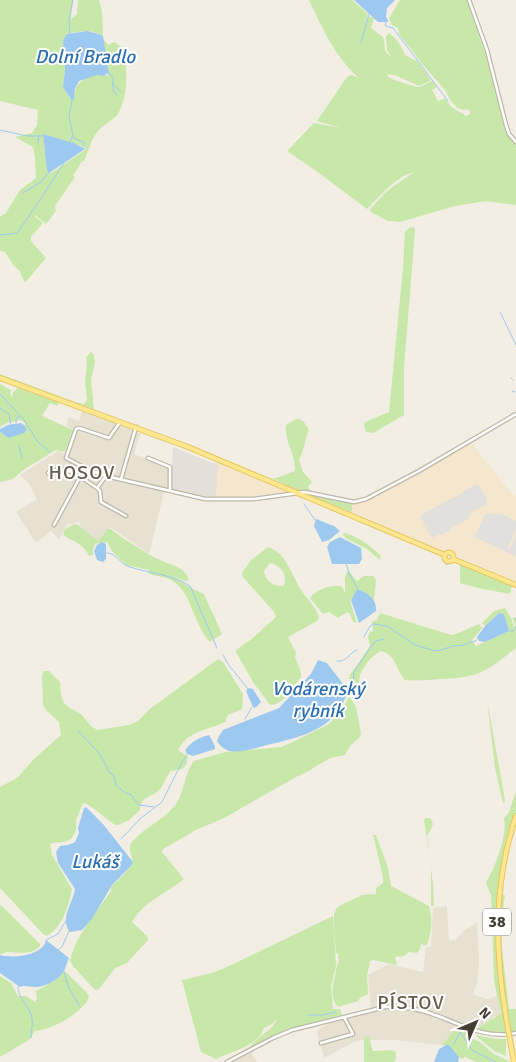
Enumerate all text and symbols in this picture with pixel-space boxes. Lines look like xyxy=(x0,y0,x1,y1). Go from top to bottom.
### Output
water label: Dolní Bradlo xyxy=(35,45,136,69)
district label: HOSOV xyxy=(48,460,116,485)
water label: Vodárenský rybník xyxy=(272,677,366,723)
water label: Lukáš xyxy=(71,850,121,874)
road number: 38 xyxy=(483,909,511,936)
district label: PÍSTOV xyxy=(377,990,445,1015)
north arrow xyxy=(451,997,501,1047)
text: N xyxy=(475,1004,494,1023)

